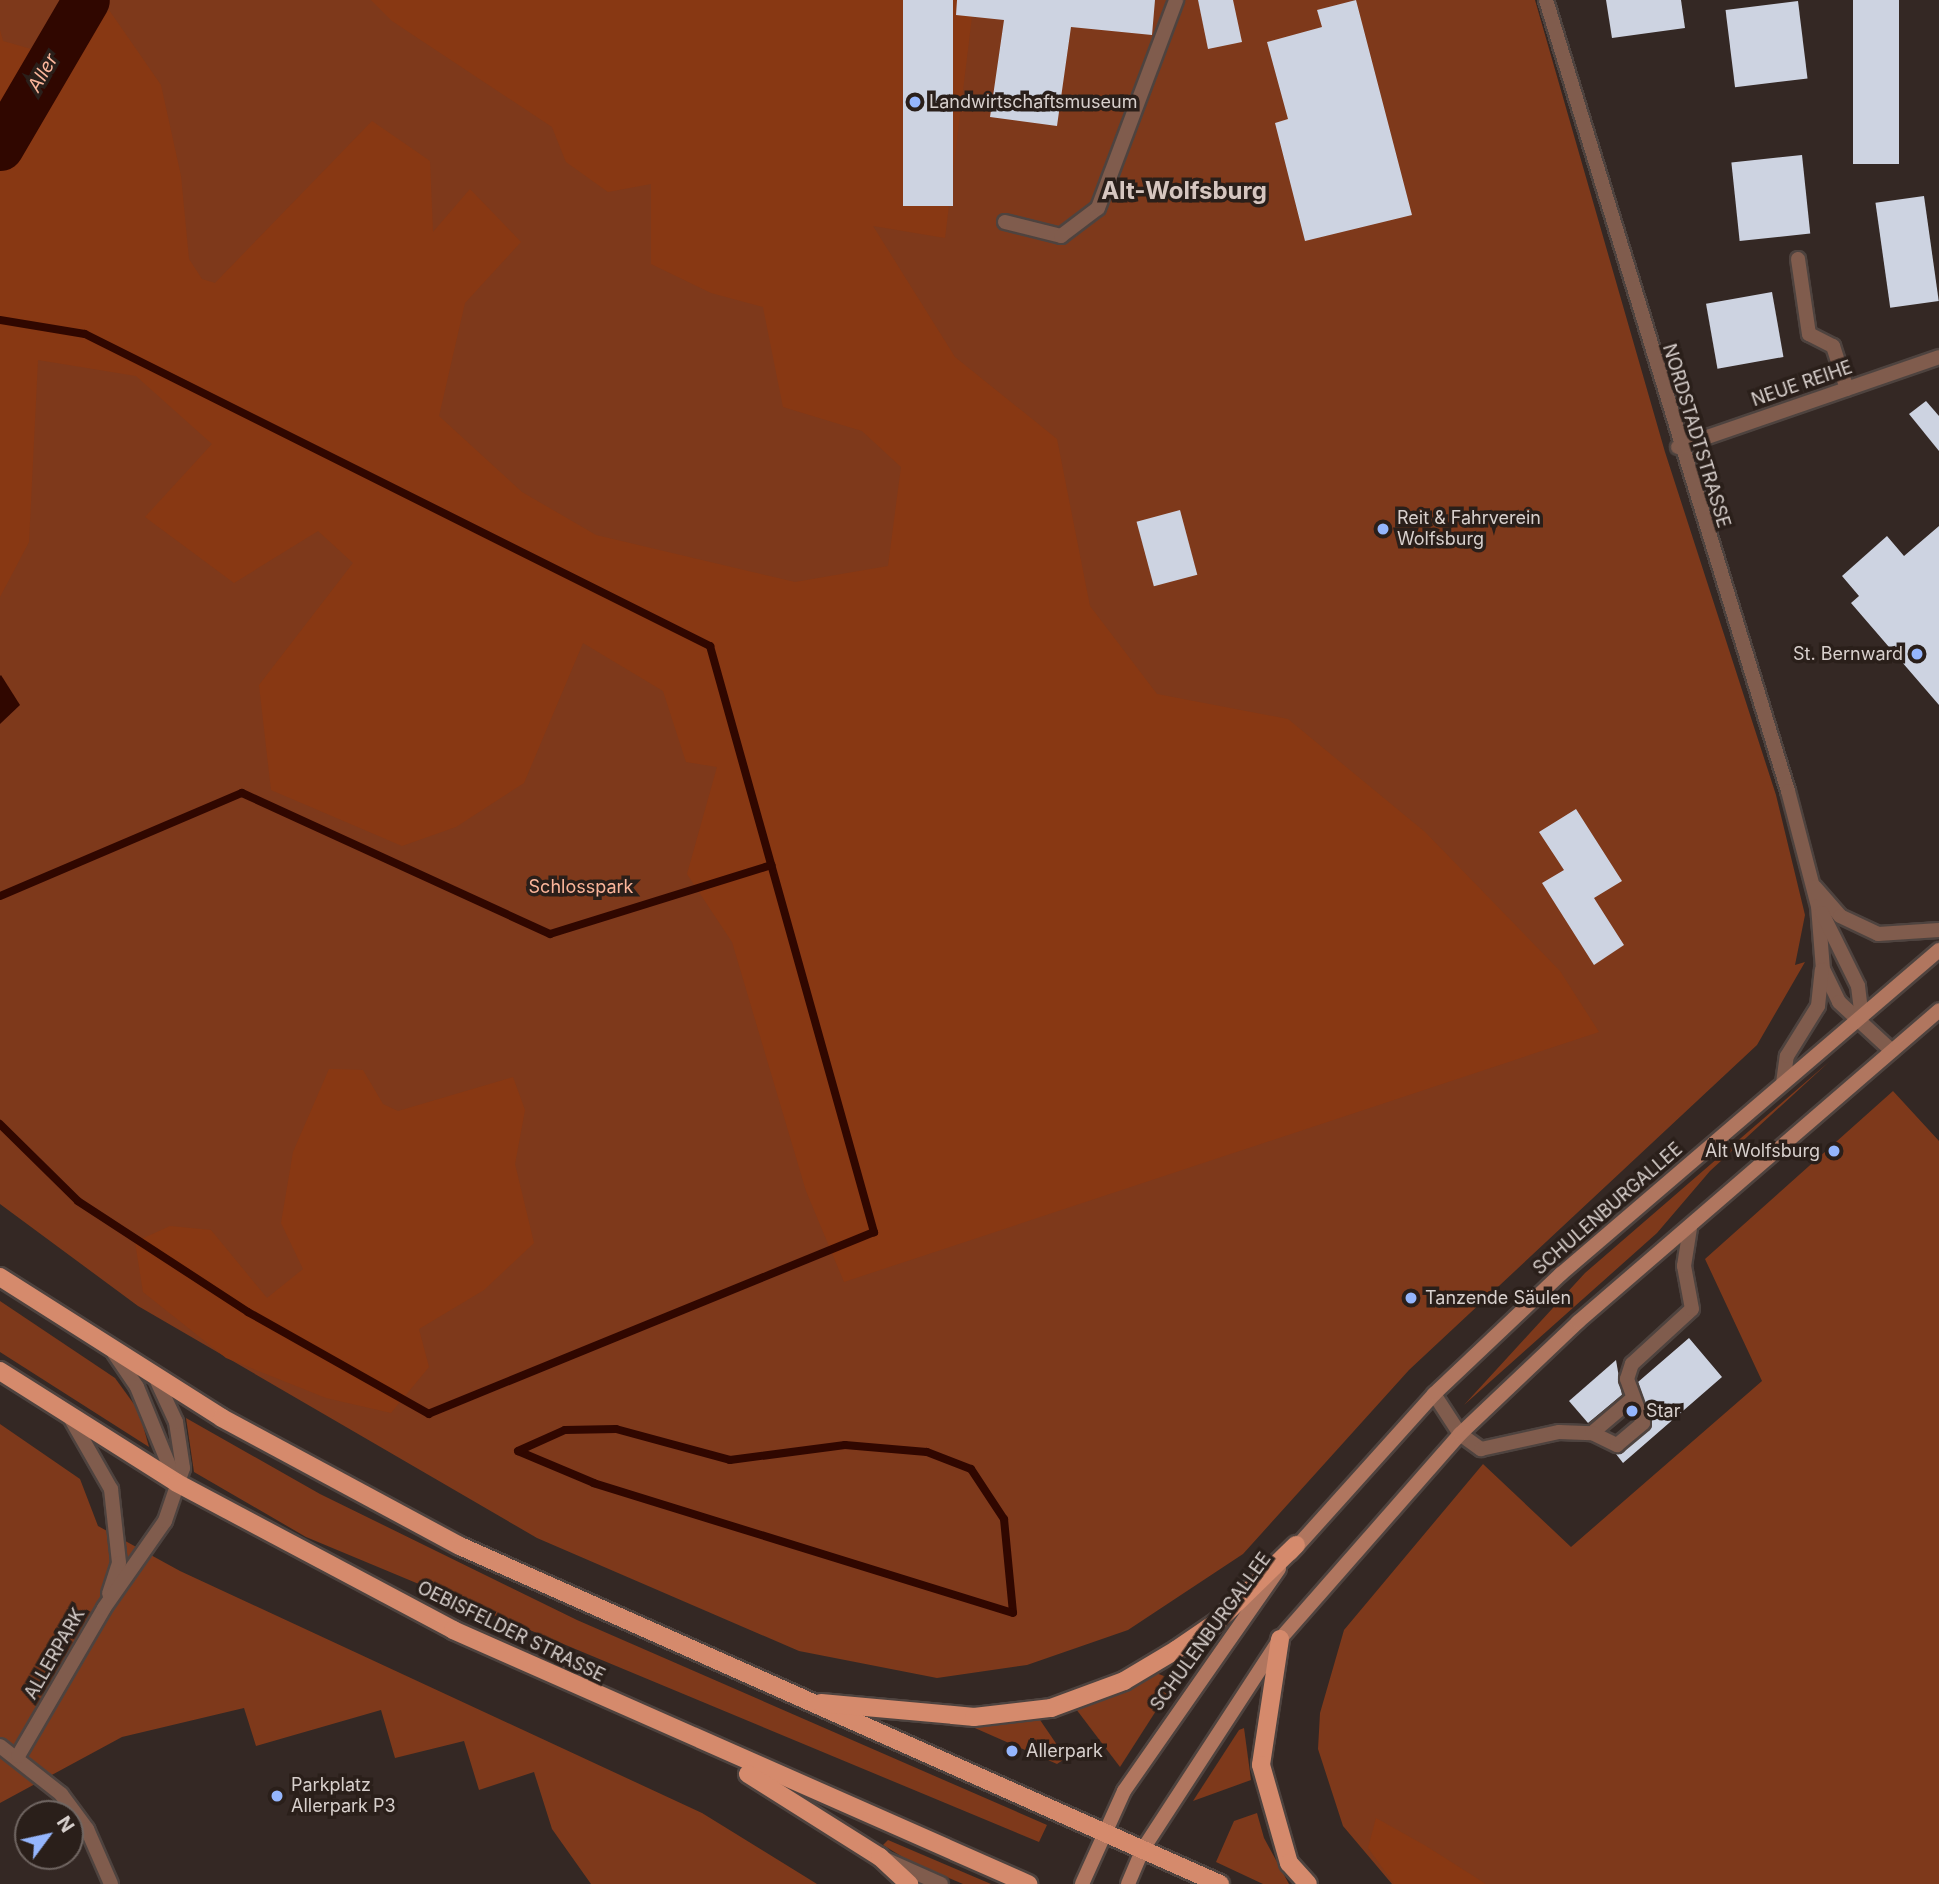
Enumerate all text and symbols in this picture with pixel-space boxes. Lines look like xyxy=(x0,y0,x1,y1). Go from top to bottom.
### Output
water label: Aller xyxy=(23,50,63,96)
place label: Landwirtschaftsmuseum xyxy=(929,91,1137,113)
marker: Landwirtschaftsmuseum xyxy=(907,94,923,110)
district label: Alt-Wolfsburg xyxy=(1101,177,1267,205)
street label: NORDSTADTSTRASSE xyxy=(1658,341,1734,531)
street label: NEUE REIHE xyxy=(1749,357,1855,411)
place label: Reit & Fahrverein Wolfsburg xyxy=(1397,508,1541,550)
marker: Reit & Fahrverein Wolfsburg xyxy=(1375,521,1391,537)
place label: St. Bernward xyxy=(1793,643,1903,665)
marker: St. Bernward xyxy=(1909,646,1925,662)
park label: Schlosspark xyxy=(529,876,633,898)
street label: SCHULENBURGALLEE xyxy=(1529,1138,1687,1280)
place label: Alt Wolfsburg xyxy=(1705,1140,1820,1162)
marker: Alt Wolfsburg xyxy=(1826,1143,1842,1159)
place label: Tanzende Säulen xyxy=(1425,1287,1571,1309)
marker: Tanzende Säulen xyxy=(1403,1290,1419,1306)
place label: Star xyxy=(1646,1400,1680,1422)
marker: Star xyxy=(1624,1403,1640,1419)
street label: SCHULENBURGALLEE xyxy=(1146,1549,1276,1715)
street label: OEBISFELDER STRASSE xyxy=(414,1577,608,1687)
street label: ALLERPARK xyxy=(20,1605,90,1703)
place label: Allerpark xyxy=(1026,1740,1103,1762)
marker: Allerpark xyxy=(1004,1743,1020,1759)
place label: Parkplatz Allerpark P3 xyxy=(291,1775,396,1817)
marker: Parkplatz Allerpark P3 xyxy=(269,1788,285,1804)
north arrow xyxy=(14,1800,84,1870)
text: N xyxy=(52,1812,79,1837)

